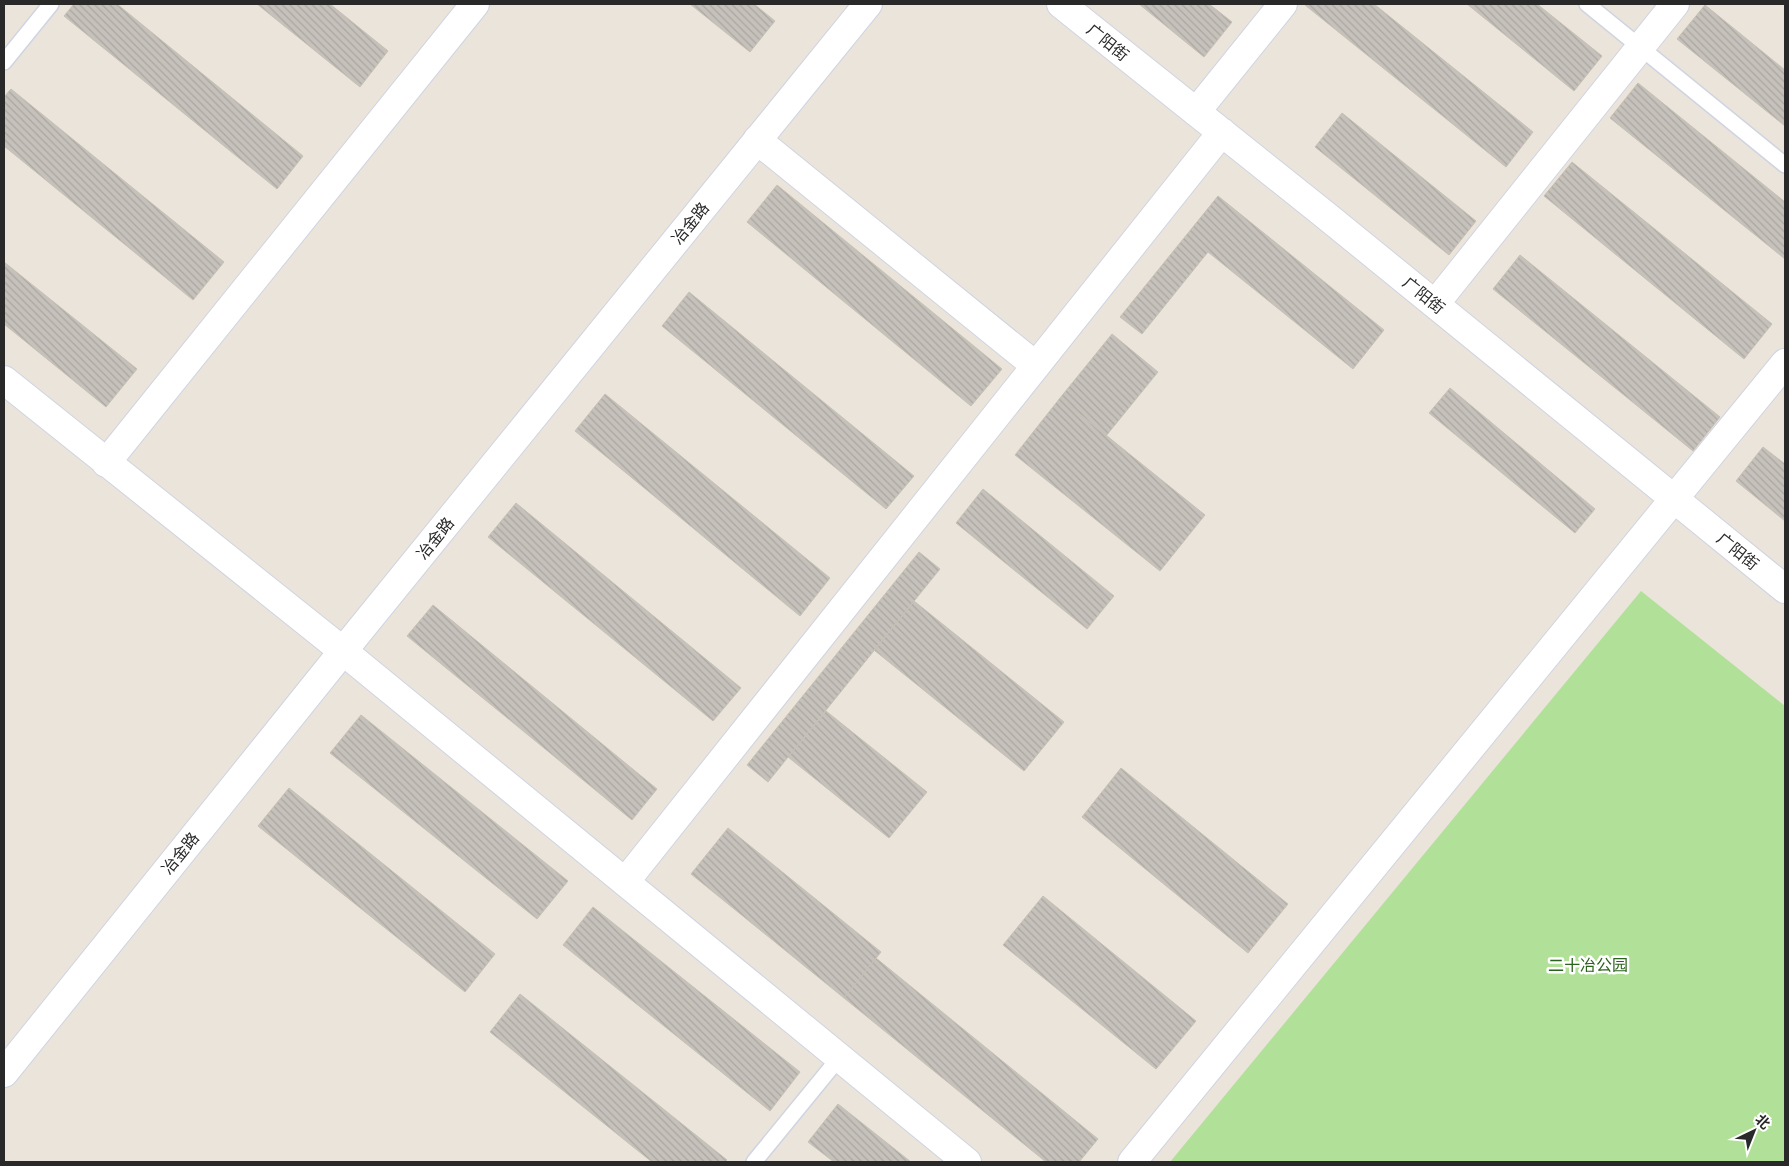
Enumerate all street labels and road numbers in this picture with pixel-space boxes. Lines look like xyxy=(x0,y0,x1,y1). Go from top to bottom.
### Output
street label: 广阳街 xyxy=(1082,19,1133,66)
street label: 冶金路 xyxy=(667,198,714,249)
street label: 广阳街 xyxy=(1398,272,1449,319)
street label: 冶金路 xyxy=(412,513,459,564)
street label: 广阳街 xyxy=(1712,528,1763,575)
street label: 冶金路 xyxy=(157,828,204,879)

